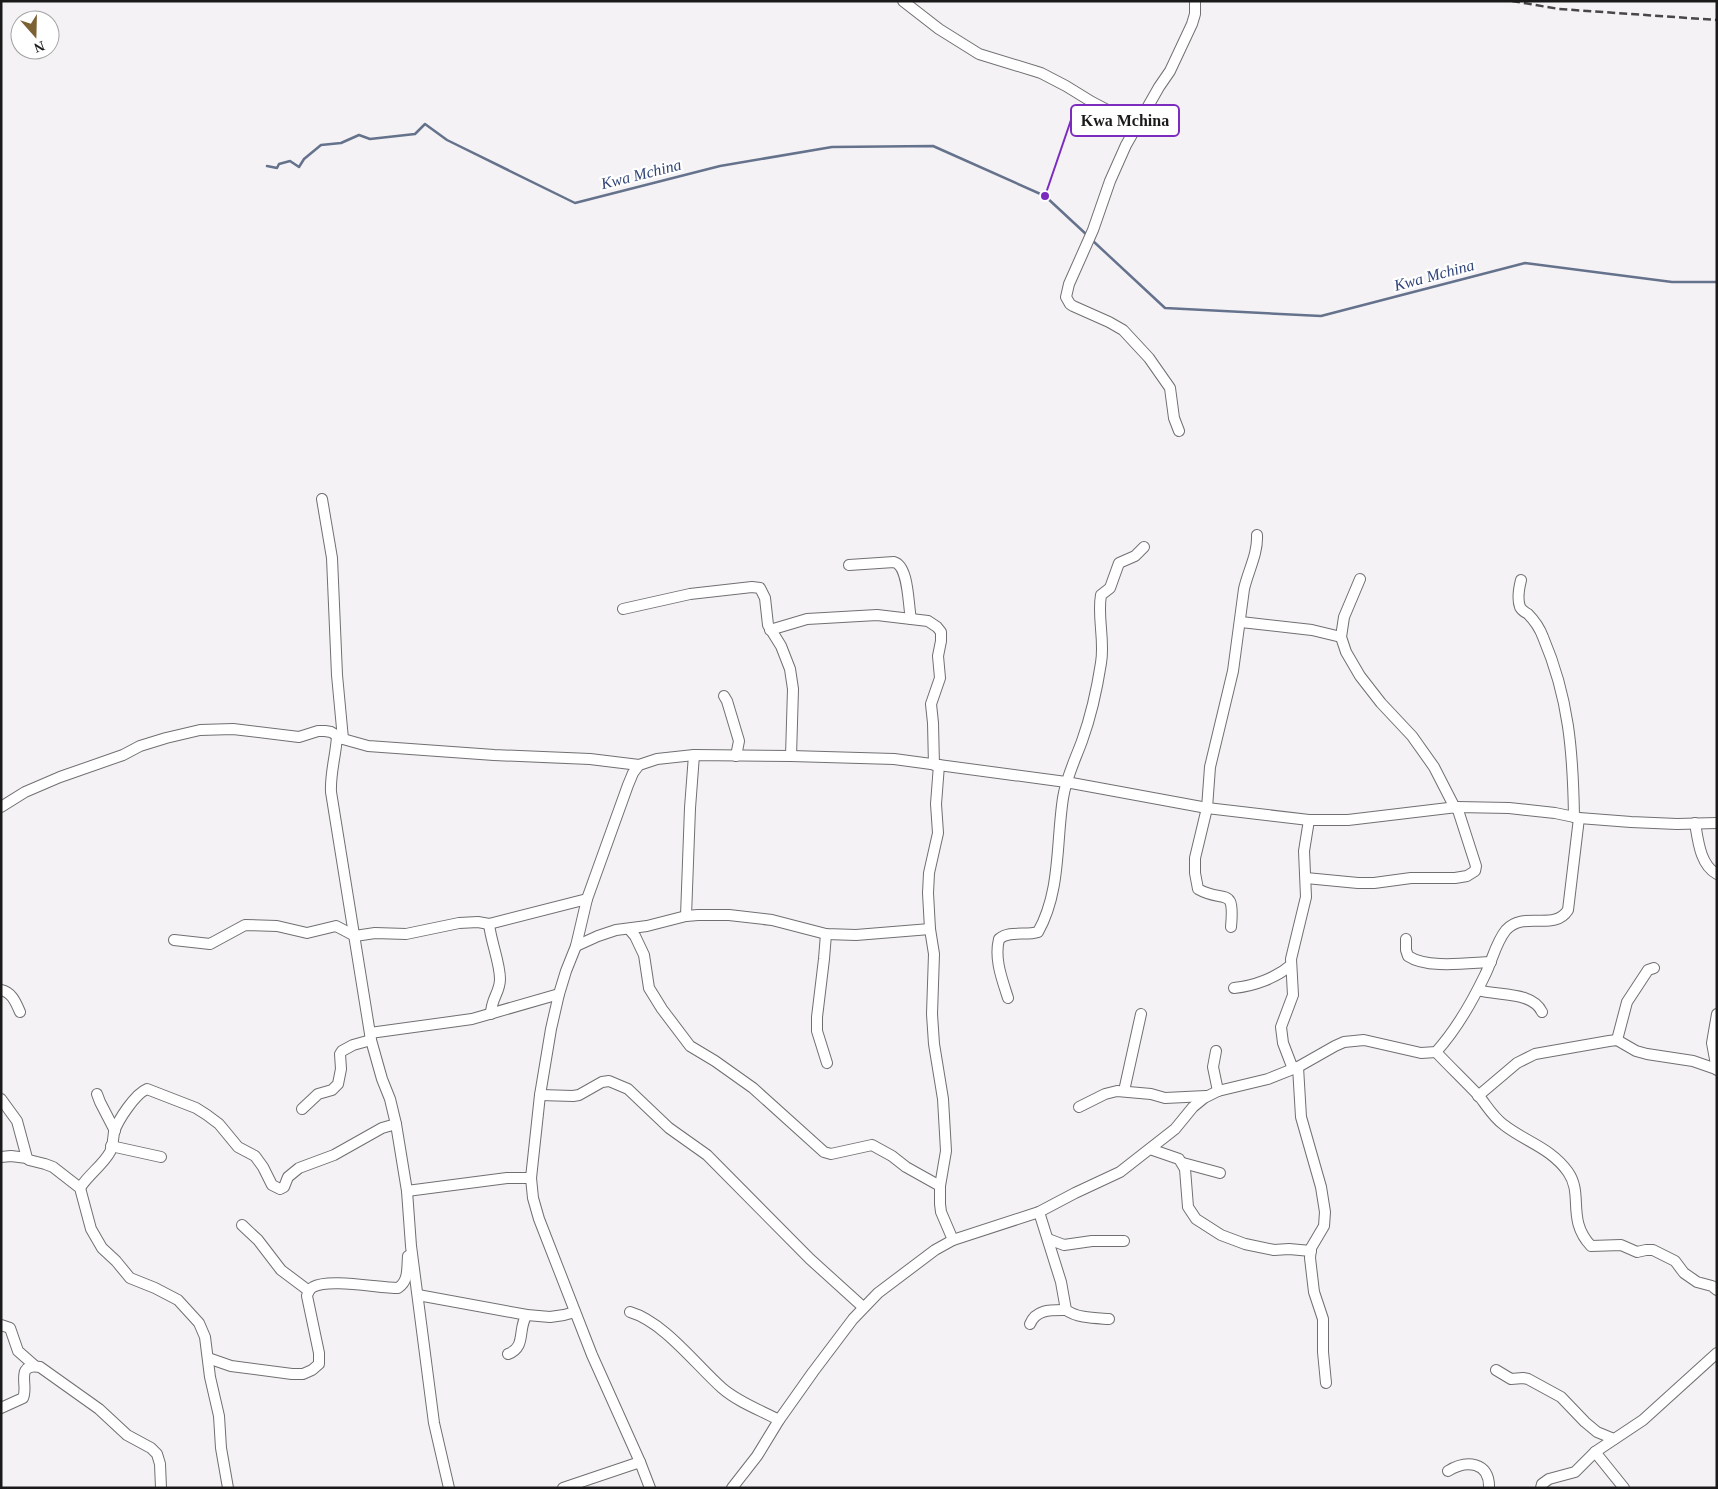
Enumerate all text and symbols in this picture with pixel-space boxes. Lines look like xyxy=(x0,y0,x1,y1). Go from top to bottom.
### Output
north arrow xyxy=(10,10,60,60)
text: N xyxy=(32,38,47,56)
callout: Kwa Mchina xyxy=(1071,105,1179,136)
text: Kwa Mchina xyxy=(1081,112,1169,129)
water label: Kwa Mchina xyxy=(598,156,683,192)
water label: Kwa Mchina xyxy=(1391,256,1476,294)

